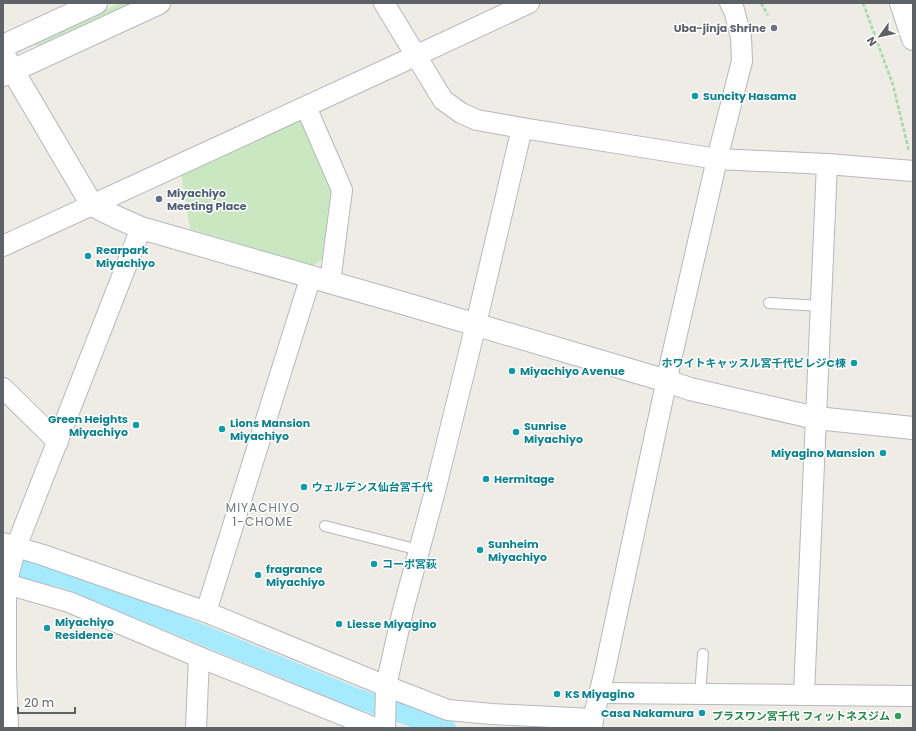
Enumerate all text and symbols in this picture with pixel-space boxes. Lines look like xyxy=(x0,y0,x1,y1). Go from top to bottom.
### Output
north arrow xyxy=(860,16,900,56)
place label: Uba-jinja Shrine xyxy=(674,20,766,36)
marker: Uba-jinja Shrine xyxy=(769,23,779,33)
text: N xyxy=(863,34,881,49)
place label: Suncity Hasama xyxy=(703,88,796,104)
marker: Suncity Hasama xyxy=(690,91,700,101)
place label: Miyachiyo Meeting Place xyxy=(167,185,247,214)
marker: Miyachiyo Meeting Place xyxy=(154,194,164,204)
place label: Rearpark Miyachiyo xyxy=(96,242,155,271)
marker: Rearpark Miyachiyo xyxy=(83,251,93,261)
place label: ホワイトキャッスル宮千代ビレジC棟 xyxy=(662,355,846,371)
marker: ホワイトキャッスル宮千代ビレジC棟 xyxy=(849,358,859,368)
place label: Miyachiyo Avenue xyxy=(520,363,625,379)
marker: Miyachiyo Avenue xyxy=(507,366,517,376)
place label: Green Heights Miyachiyo xyxy=(48,411,128,440)
place label: Lions Mansion Miyachiyo xyxy=(230,415,310,444)
place label: Sunrise Miyachiyo xyxy=(524,418,583,447)
marker: Green Heights Miyachiyo xyxy=(131,420,141,430)
marker: Lions Mansion Miyachiyo xyxy=(217,424,227,434)
marker: Sunrise Miyachiyo xyxy=(511,427,521,437)
place label: Miyagino Mansion xyxy=(771,445,875,461)
marker: Miyagino Mansion xyxy=(878,448,888,458)
place label: Hermitage xyxy=(494,471,555,487)
marker: Hermitage xyxy=(481,474,491,484)
place label: ウェルデンス仙台宮千代 xyxy=(312,479,433,495)
marker: ウェルデンス仙台宮千代 xyxy=(299,482,309,492)
district label: MIYACHIYO 1-CHOME xyxy=(226,499,300,530)
place label: Sunheim Miyachiyo xyxy=(488,536,547,565)
marker: Sunheim Miyachiyo xyxy=(475,545,485,555)
place label: コーポ宮萩 xyxy=(382,556,437,572)
marker: コーポ宮萩 xyxy=(369,559,379,569)
place label: fragrance Miyachiyo xyxy=(266,561,325,590)
marker: fragrance Miyachiyo xyxy=(253,570,263,580)
place label: Miyachiyo Residence xyxy=(55,614,114,643)
place label: Liesse Miyagino xyxy=(347,616,437,632)
marker: Liesse Miyagino xyxy=(334,619,344,629)
marker: Miyachiyo Residence xyxy=(42,623,52,633)
place label: KS Miyagino xyxy=(565,686,635,702)
scale bar xyxy=(18,689,75,715)
marker: KS Miyagino xyxy=(552,689,562,699)
text: 20 m xyxy=(24,694,54,711)
place label: Casa Nakamura xyxy=(601,705,694,721)
marker: Casa Nakamura xyxy=(697,708,707,718)
place label: プラスワン宮千代 フィットネスジム xyxy=(712,708,890,724)
marker: プラスワン宮千代 フィットネスジム xyxy=(893,711,903,721)

